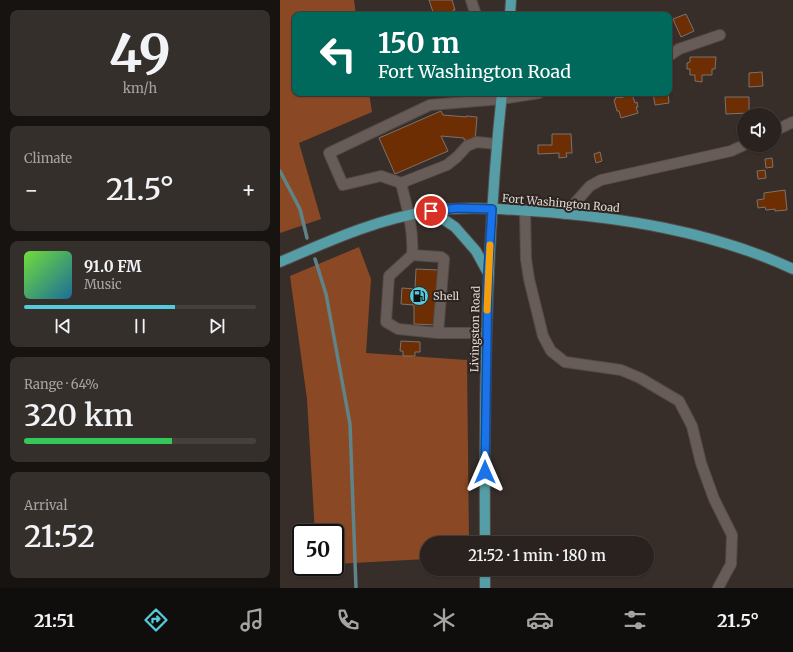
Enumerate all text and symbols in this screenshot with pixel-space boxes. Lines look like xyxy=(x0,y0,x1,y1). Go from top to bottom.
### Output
text: 49 xyxy=(109,21,171,86)
text: 150 m xyxy=(378,25,460,61)
icon: left xyxy=(312,28,364,80)
text: Fort Washington Road xyxy=(378,60,571,83)
text: km/h xyxy=(123,80,157,97)
map controls xyxy=(737,108,781,152)
button: sound xyxy=(737,108,781,152)
text: Climate xyxy=(24,150,72,167)
text: 21.5° xyxy=(106,170,174,208)
text: − xyxy=(24,176,39,204)
text: + xyxy=(241,176,256,204)
street label: Fort Washington Road xyxy=(502,191,621,215)
pin xyxy=(414,194,448,228)
icon: arrive xyxy=(420,200,442,222)
text: 91.0 FM xyxy=(84,257,142,276)
text: Music xyxy=(84,276,122,293)
fuel station icon: Shell xyxy=(408,285,430,307)
street label: Livingston Road xyxy=(467,285,483,372)
place label: Shell xyxy=(433,289,460,303)
icon: previous xyxy=(52,315,74,337)
icon: pause xyxy=(129,315,151,337)
icon: next xyxy=(206,315,228,337)
text: Range · 64% xyxy=(24,376,99,393)
text: 320 km xyxy=(24,396,133,434)
position arrow xyxy=(464,451,506,493)
text: Arrival xyxy=(24,497,67,514)
text: 21:52 xyxy=(24,517,95,555)
speed limit sign: 50 xyxy=(292,524,344,576)
text: 21:52 · 1 min · 180 m xyxy=(468,546,606,565)
icon: directions xyxy=(142,606,170,634)
icon: music xyxy=(238,606,266,634)
icon: phone xyxy=(334,606,362,634)
icon: climate xyxy=(430,606,458,634)
icon: car xyxy=(526,606,554,634)
icon: filters xyxy=(621,606,649,634)
text: 21:51 xyxy=(34,609,75,632)
text: 21.5° xyxy=(717,609,759,632)

